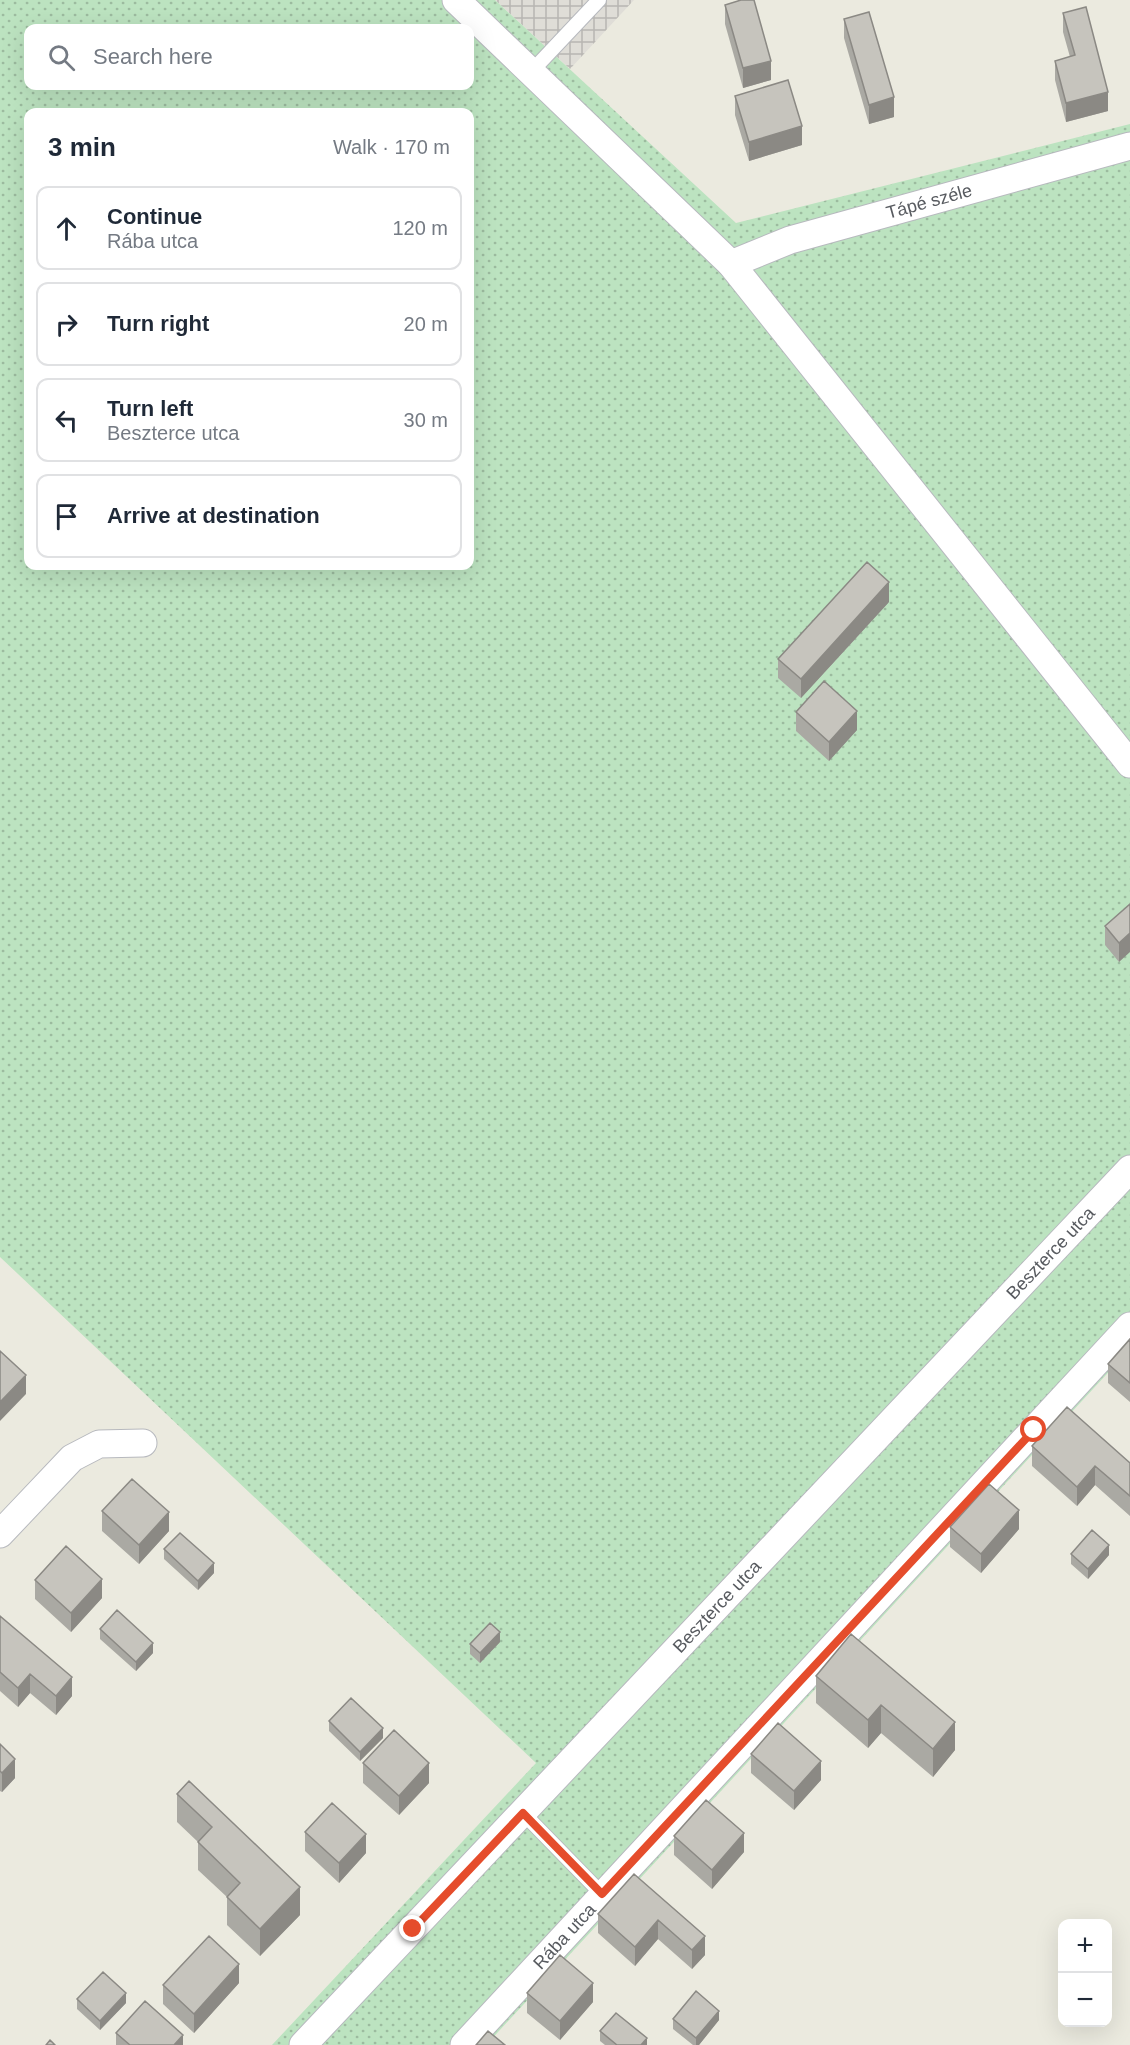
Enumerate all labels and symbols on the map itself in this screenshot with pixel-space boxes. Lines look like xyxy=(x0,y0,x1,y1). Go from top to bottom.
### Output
street label: Tápé széle xyxy=(884,180,974,223)
street label: Beszterce utca xyxy=(1002,1202,1099,1303)
route start xyxy=(1020,1416,1046,1442)
street label: Beszterce utca xyxy=(669,1556,766,1657)
street label: Rába utca xyxy=(529,1899,600,1973)
route end xyxy=(399,1915,425,1941)

